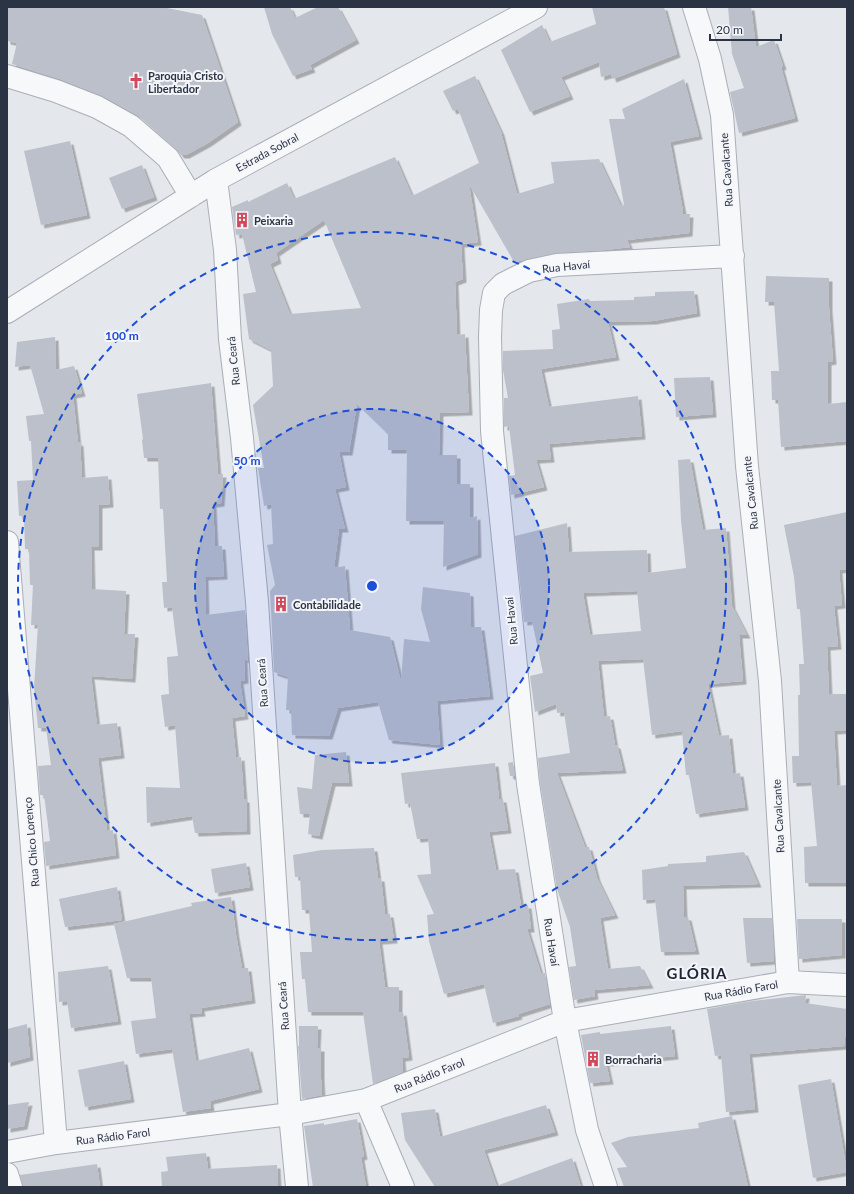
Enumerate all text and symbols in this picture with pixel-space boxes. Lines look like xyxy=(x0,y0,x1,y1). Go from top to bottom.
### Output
scale bar xyxy=(710,16,781,42)
text: 20 m xyxy=(716,22,743,37)
place label: Paroquia Cristo Libertador xyxy=(148,69,223,95)
church icon: Paroquia Cristo Libertador xyxy=(127,72,145,90)
street label: Estrada Sobral xyxy=(233,130,301,174)
street label: Rua Cavalcante xyxy=(717,132,735,207)
building icon: Peixaria xyxy=(233,211,251,229)
place label: Peixaria xyxy=(254,214,293,227)
street label: Rua Havaí xyxy=(541,257,591,275)
text: 100 m xyxy=(105,328,139,343)
street label: Rua Ceará xyxy=(224,336,242,386)
text: 50 m xyxy=(234,453,260,468)
street label: Rua Cavalcante xyxy=(740,455,760,530)
centre of rings xyxy=(365,579,379,593)
building icon: Contabilidade xyxy=(272,595,290,613)
street label: Rua Havaí xyxy=(502,596,520,646)
place label: Contabilidade xyxy=(293,598,361,611)
street label: Rua Ceará xyxy=(254,658,270,708)
street label: Rua Cavalcante xyxy=(770,779,786,853)
street label: Rua Chico Lorenço xyxy=(21,797,41,887)
street label: Rua Havaí xyxy=(542,917,562,967)
district label: GLÓRIA xyxy=(667,964,727,982)
street label: Rua Rádio Farol xyxy=(703,977,779,1003)
street label: Rua Ceará xyxy=(275,981,291,1031)
building icon: Borracharia xyxy=(584,1050,602,1068)
place label: Borracharia xyxy=(605,1053,662,1066)
street label: Rua Rádio Farol xyxy=(392,1055,466,1095)
street label: Rua Rádio Farol xyxy=(75,1125,151,1147)

